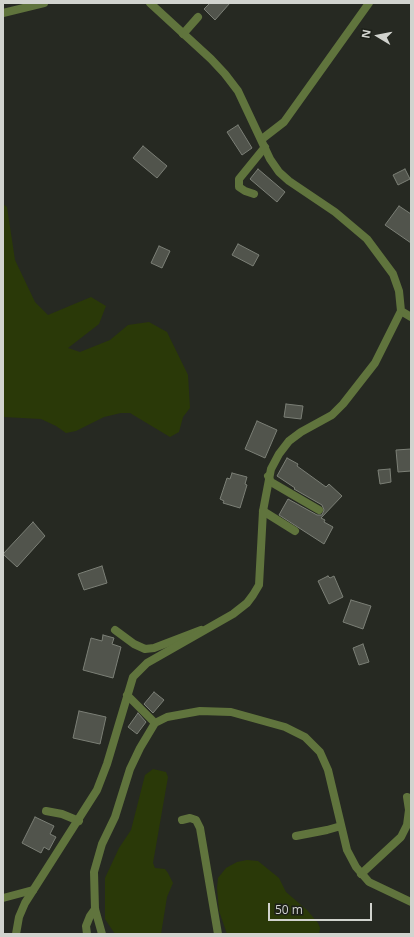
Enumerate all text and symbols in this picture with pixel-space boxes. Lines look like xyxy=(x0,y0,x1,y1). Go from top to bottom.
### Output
north arrow xyxy=(358,16,398,56)
text: N xyxy=(358,28,374,40)
scale bar xyxy=(270,895,374,921)
text: 50 m xyxy=(275,901,303,918)

